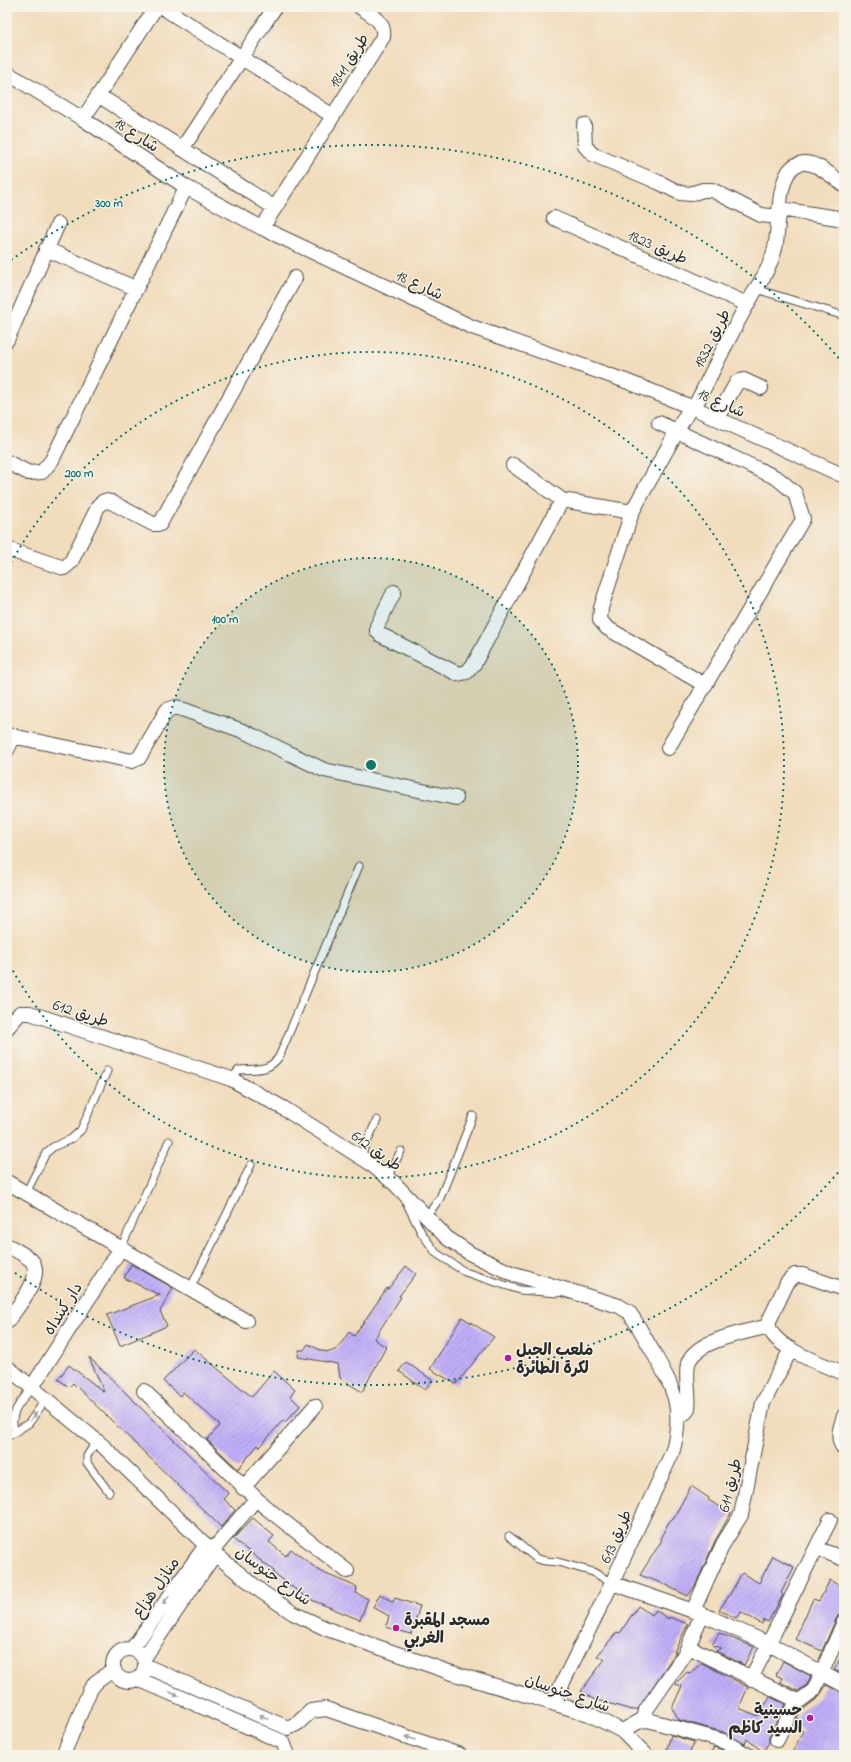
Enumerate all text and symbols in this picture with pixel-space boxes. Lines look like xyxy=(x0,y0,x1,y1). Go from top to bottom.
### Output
street label: طريق 1841 xyxy=(324,29,376,93)
street label: شارع 18 xyxy=(109,112,163,159)
text: 300 m xyxy=(94,195,124,213)
street label: طريق 1823 xyxy=(623,224,691,272)
street label: شارع 18 xyxy=(392,264,447,307)
street label: طريق 1832 xyxy=(688,305,738,373)
street label: شارع 18 xyxy=(694,383,749,425)
text: 200 m xyxy=(64,465,94,483)
text: 100 m xyxy=(212,611,239,629)
centre of rings xyxy=(364,758,378,772)
street label: طريق 612 xyxy=(49,994,112,1034)
street label: طريق 612 xyxy=(345,1125,406,1178)
street label: دار كينداه xyxy=(38,1278,89,1340)
place label: ملعب الجبل لكرة الطائرة xyxy=(516,1339,593,1381)
marker: ملعب الجبل لكرة الطائرة xyxy=(503,1353,513,1363)
one-way arrow xyxy=(29,1412,37,1423)
street label: طريق 611 xyxy=(713,1456,749,1515)
street label: طريق 613 xyxy=(594,1506,639,1567)
street label: شارع جنوسان xyxy=(230,1541,316,1612)
street label: منازل هزاع xyxy=(127,1553,186,1624)
one-way arrow xyxy=(162,1595,170,1606)
place label: مسجد المقبرة الغربي xyxy=(404,1609,490,1652)
marker: مسجد المقبرة الغربي xyxy=(391,1623,401,1633)
street label: شارع جنوسان xyxy=(521,1668,613,1720)
one-way arrow xyxy=(168,1691,179,1697)
place label: حسينية السيد كاظم xyxy=(729,1699,802,1741)
marker: حسينية السيد كاظم xyxy=(805,1713,815,1723)
one-way arrow xyxy=(258,1714,270,1720)
one-way arrow xyxy=(403,1735,415,1741)

